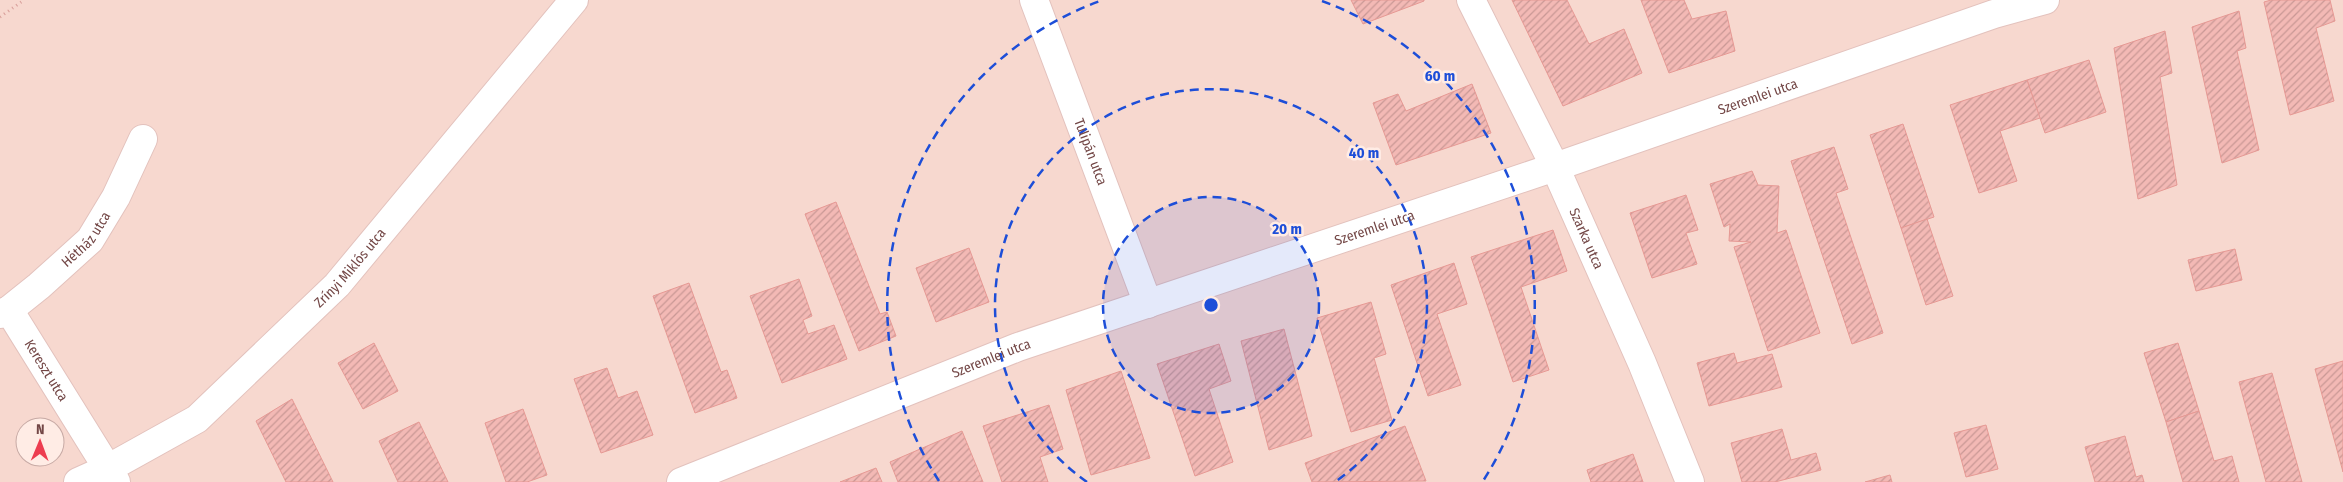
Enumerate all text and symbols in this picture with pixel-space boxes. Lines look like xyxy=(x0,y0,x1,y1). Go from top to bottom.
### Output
text: 60 m xyxy=(1425,67,1455,85)
street label: Szeremlei utca xyxy=(1716,75,1800,118)
street label: Tulipán utca xyxy=(1071,116,1111,187)
text: 40 m xyxy=(1349,144,1379,162)
street label: Szarka utca xyxy=(1566,205,1608,272)
street label: Szeremlei utca xyxy=(1332,206,1417,249)
street label: Hétház utca xyxy=(58,208,114,270)
text: 20 m xyxy=(1271,220,1302,238)
street label: Zrínyi Miklós utca xyxy=(311,225,389,311)
centre of rings xyxy=(1202,296,1220,314)
street label: Szeremlei utca xyxy=(949,335,1033,381)
street label: Kereszt utca xyxy=(21,336,72,404)
north arrow xyxy=(15,417,65,467)
text: N xyxy=(36,421,45,438)

